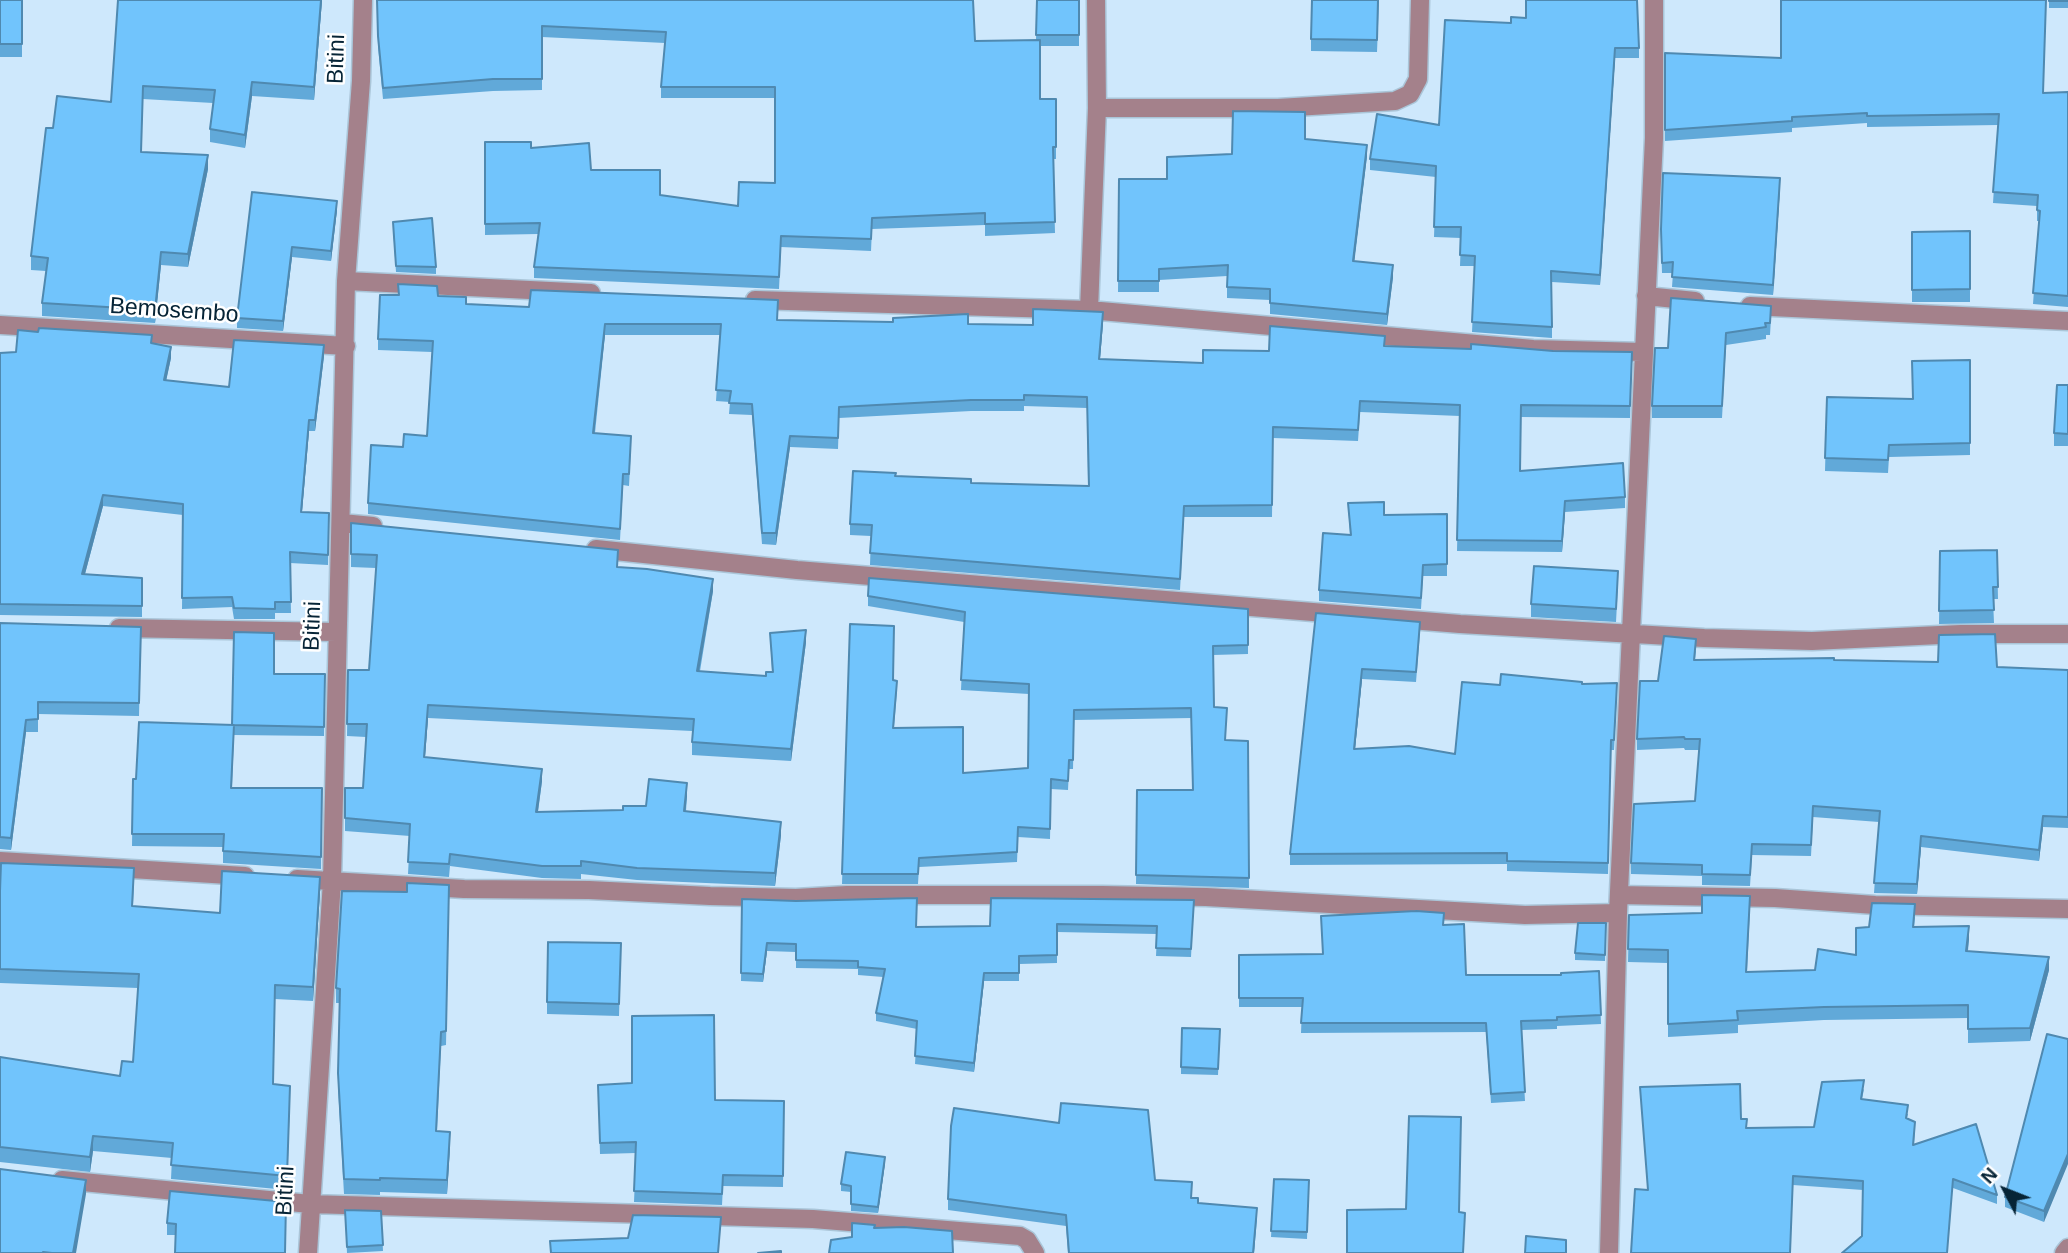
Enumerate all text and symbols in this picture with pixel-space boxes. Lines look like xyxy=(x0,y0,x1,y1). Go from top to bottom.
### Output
street label: Bitini xyxy=(322,34,352,84)
street label: Bemosembo xyxy=(109,293,239,329)
street label: Bitini xyxy=(298,601,328,651)
north arrow xyxy=(1970,1155,2040,1225)
text: N xyxy=(1977,1163,2001,1188)
street label: Bitini xyxy=(271,1165,301,1217)

